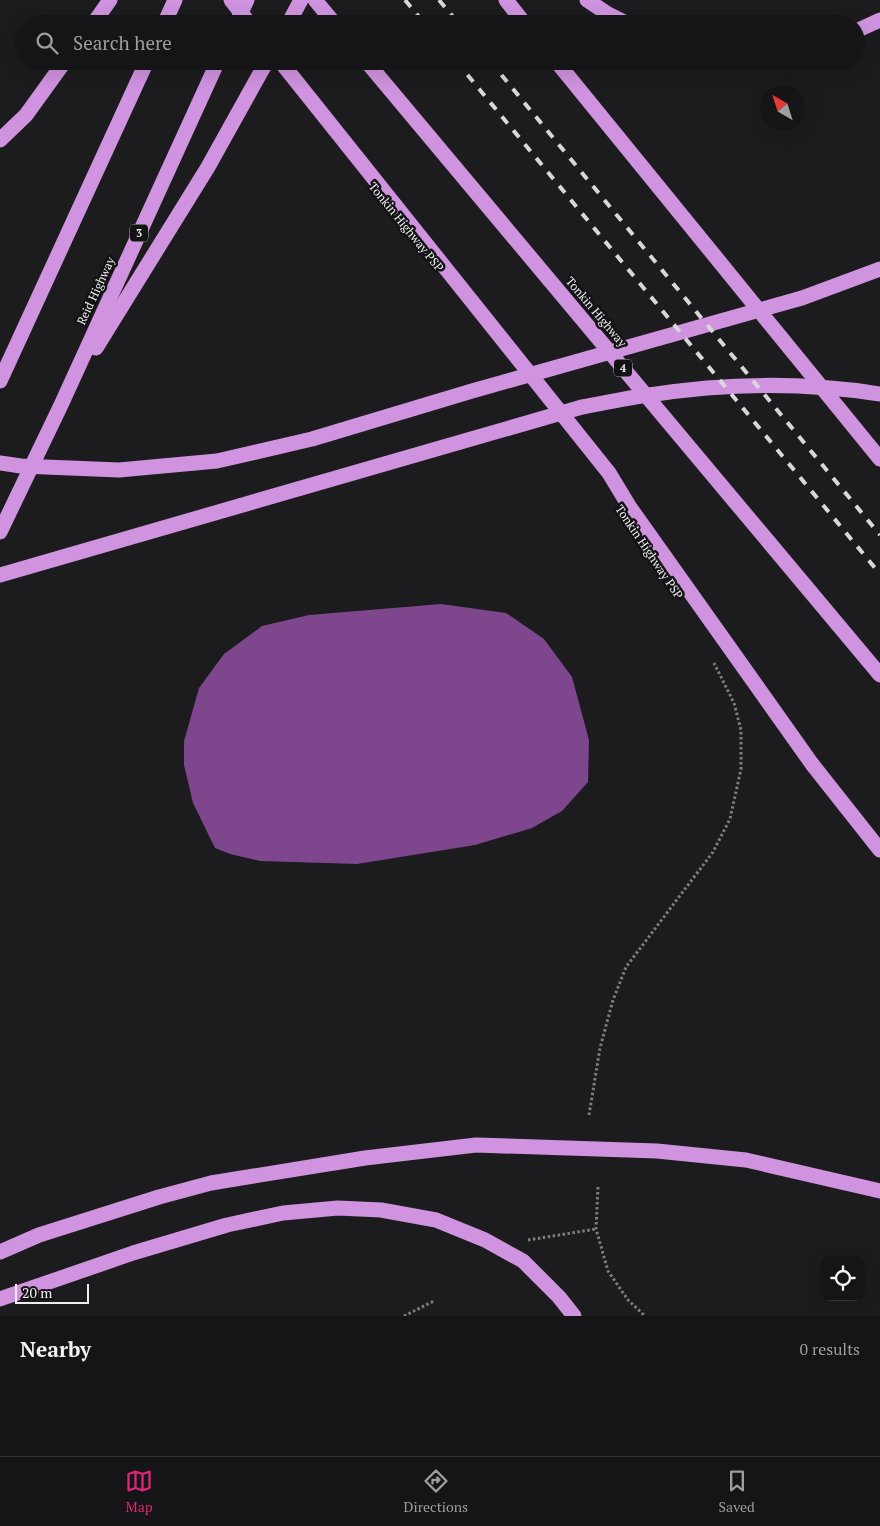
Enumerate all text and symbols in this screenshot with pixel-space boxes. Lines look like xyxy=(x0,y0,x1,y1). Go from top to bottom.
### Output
search box xyxy=(15,15,865,70)
icon: search xyxy=(33,29,61,57)
text: Search here xyxy=(73,30,172,55)
north arrow xyxy=(760,85,805,130)
street label: Tonkin Highway PSP xyxy=(366,179,447,274)
road number: 3 xyxy=(130,224,148,242)
street label: Reid Highway xyxy=(73,254,118,327)
street label: Tonkin Highway xyxy=(563,274,631,350)
road number: 4 xyxy=(614,359,632,376)
street label: Tonkin Highway PSP xyxy=(612,502,687,602)
map controls xyxy=(820,1256,865,1301)
button: locate xyxy=(820,1256,865,1301)
scale bar xyxy=(15,1281,89,1304)
text: 20 m xyxy=(22,1283,52,1302)
text: Nearby xyxy=(20,1335,91,1363)
text: 0 results xyxy=(800,1338,860,1360)
tab: Map xyxy=(125,1467,153,1516)
tab: Directions xyxy=(404,1467,468,1516)
tab: Saved xyxy=(719,1467,755,1516)

